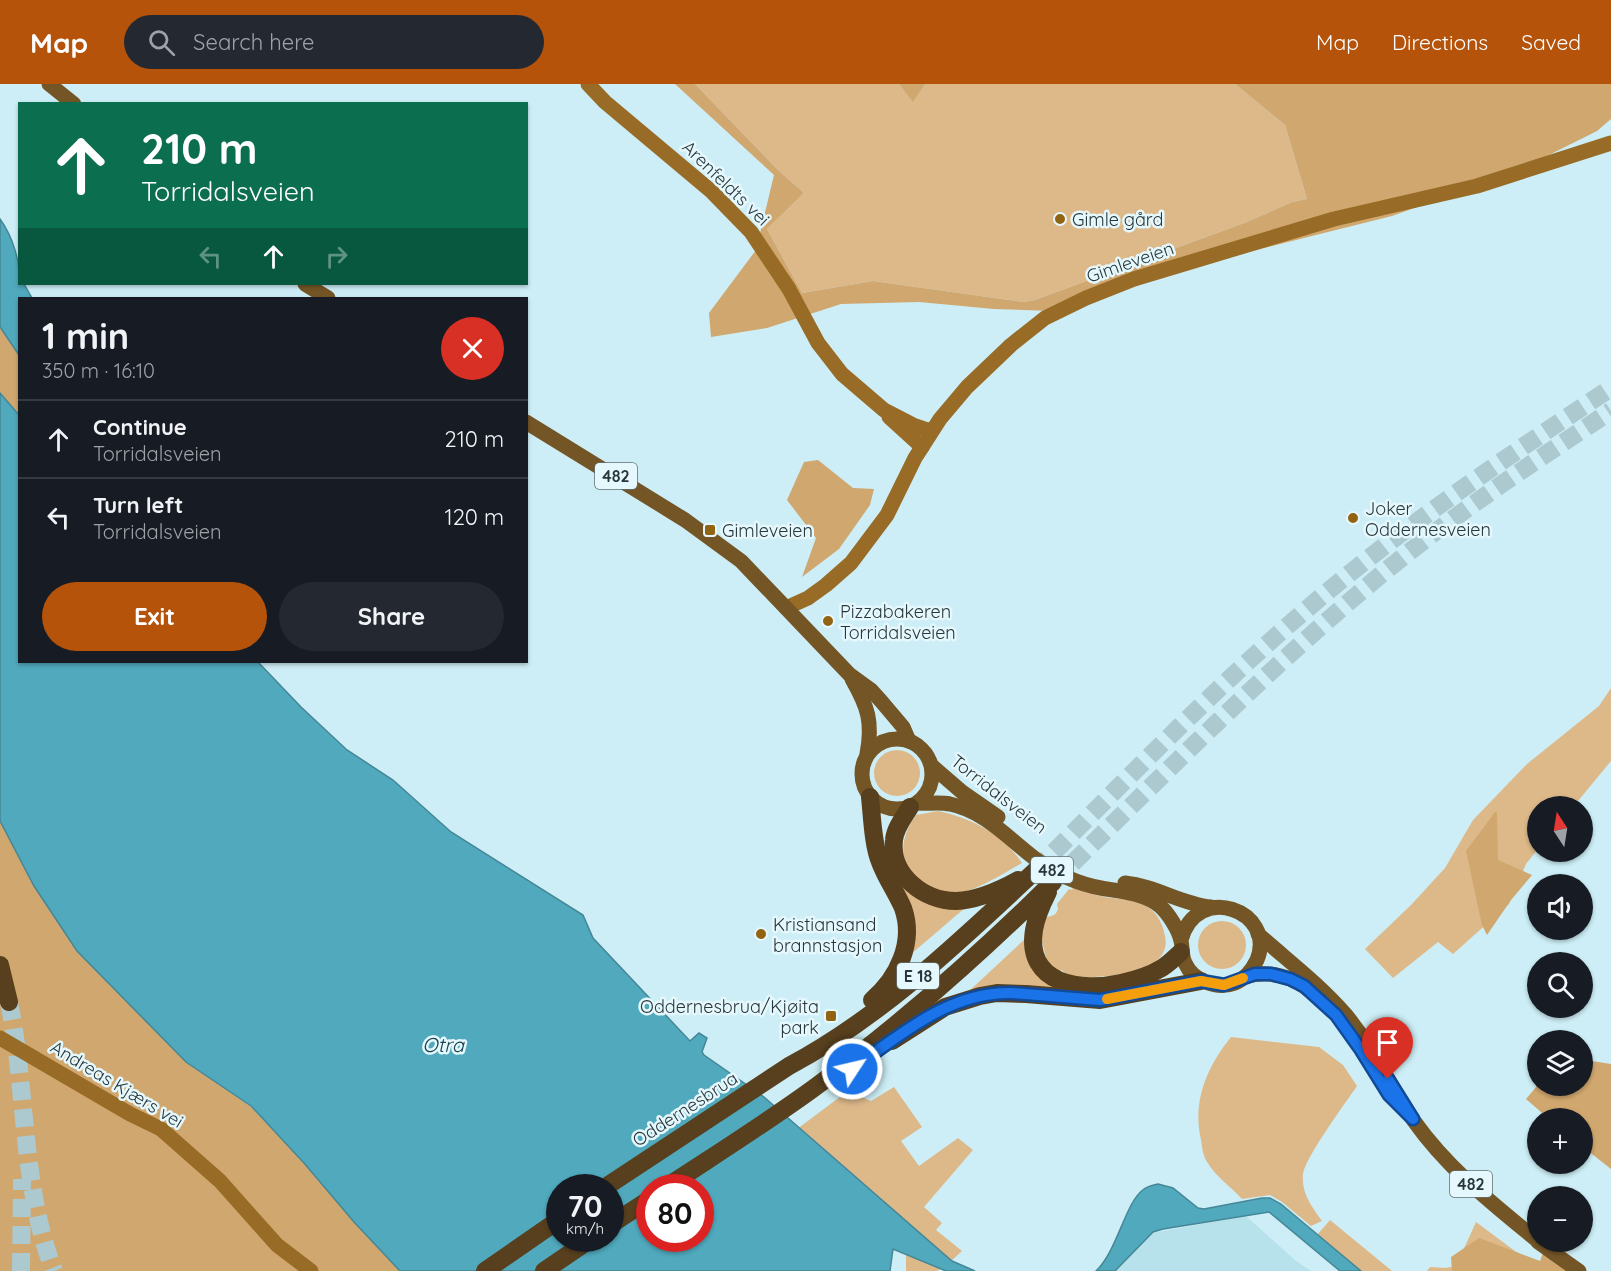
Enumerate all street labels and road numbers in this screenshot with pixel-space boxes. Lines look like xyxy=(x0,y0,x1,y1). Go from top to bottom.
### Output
street label: Arenfeldts vei xyxy=(677,136,775,230)
street label: Gimleveien xyxy=(1083,236,1177,288)
road number: 482 xyxy=(595,463,637,489)
street label: Torridalsveien xyxy=(946,749,1052,839)
road number: 482 xyxy=(1031,857,1073,883)
road number: E 18 xyxy=(897,963,939,989)
street label: Andreas Kjærs vei xyxy=(46,1035,188,1133)
street label: Oddernesbrua xyxy=(628,1066,742,1152)
road number: 482 xyxy=(1450,1171,1492,1197)

